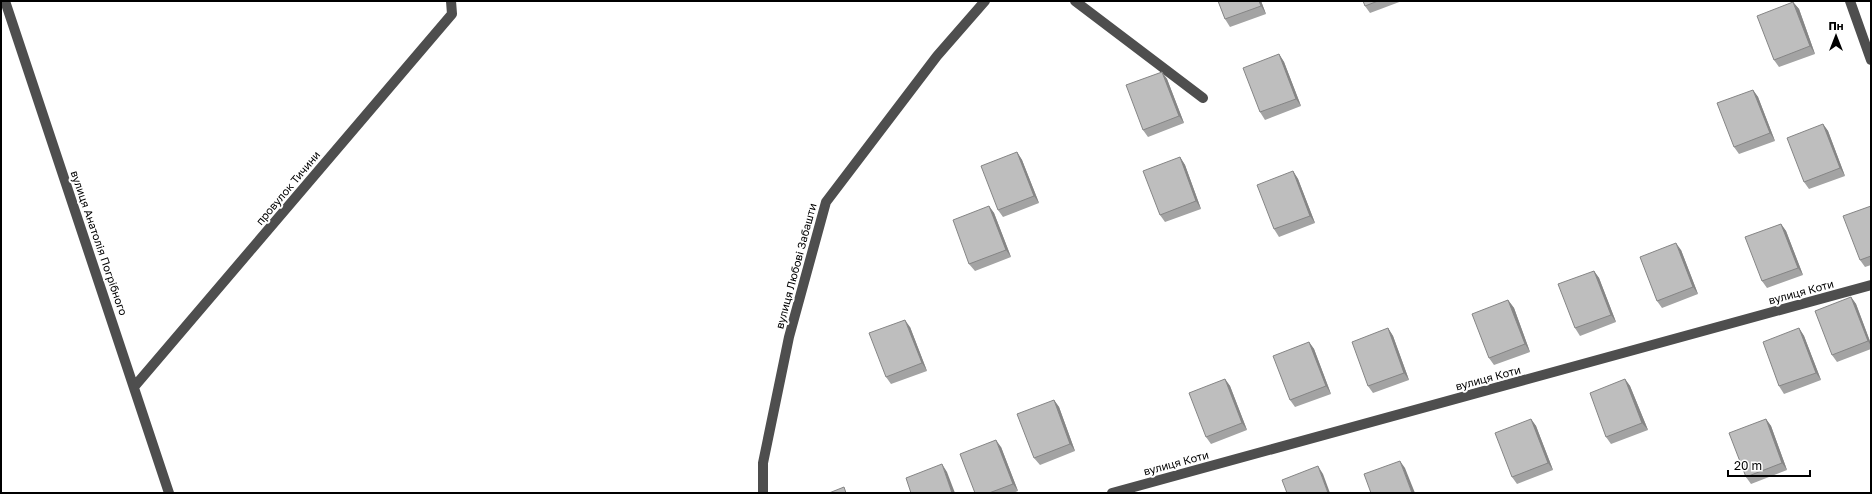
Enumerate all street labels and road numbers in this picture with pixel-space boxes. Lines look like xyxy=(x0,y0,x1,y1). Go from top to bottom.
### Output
street label: провулок Тичини xyxy=(253,148,322,227)
street label: вулиця Анатолія Погрібного xyxy=(69,169,131,317)
street label: вулиця Любові Забашти xyxy=(772,202,819,330)
street label: вулиця Коти xyxy=(1767,277,1835,306)
street label: вулиця Коти xyxy=(1454,363,1522,392)
street label: вулиця Коти xyxy=(1142,448,1210,477)

